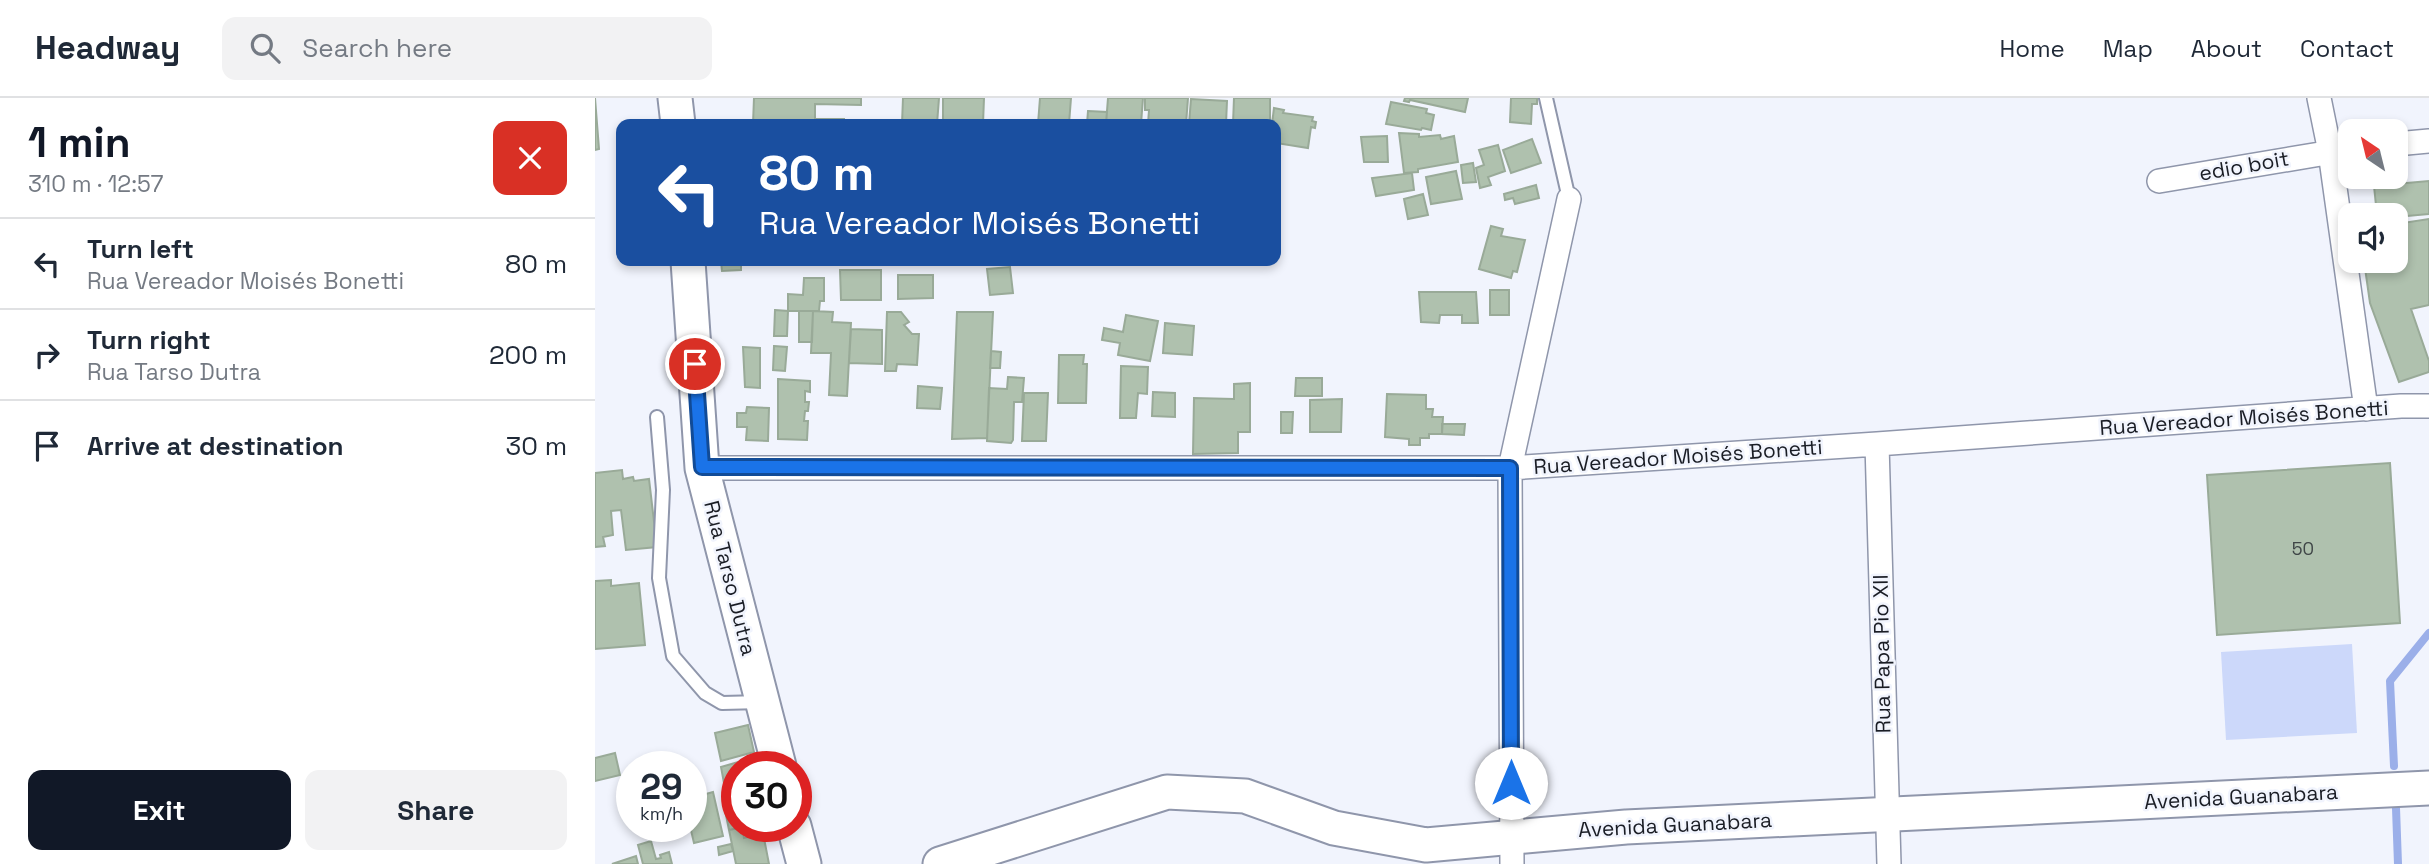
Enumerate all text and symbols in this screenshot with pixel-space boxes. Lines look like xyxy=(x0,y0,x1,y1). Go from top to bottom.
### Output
search box xyxy=(222,17,712,80)
text: Headway xyxy=(35,27,180,69)
icon: search xyxy=(246,29,284,67)
text: Search here xyxy=(302,31,452,65)
text: Home xyxy=(1999,33,2065,64)
text: Map xyxy=(2103,33,2153,64)
text: About xyxy=(2191,33,2262,64)
text: Contact xyxy=(2300,33,2394,64)
text: 1 min xyxy=(28,116,131,169)
north arrow xyxy=(2338,119,2408,189)
map controls xyxy=(2338,119,2408,273)
button: close xyxy=(493,121,567,195)
text: 80 m xyxy=(759,142,874,204)
street label: edio boit xyxy=(2197,144,2291,187)
icon: left xyxy=(644,147,735,238)
text: 310 m · 12:57 xyxy=(28,169,164,199)
text: Rua Vereador Moisés Bonetti xyxy=(759,203,1200,243)
button: sound xyxy=(2338,203,2408,273)
text: Turn left xyxy=(87,232,194,266)
icon: left xyxy=(28,245,66,283)
text: 80 m xyxy=(505,247,567,281)
text: Rua Vereador Moisés Bonetti xyxy=(87,266,404,296)
text: Turn right xyxy=(87,323,211,357)
pin xyxy=(665,334,725,394)
icon: right xyxy=(28,336,66,374)
text: 200 m xyxy=(489,338,567,372)
icon: arrive xyxy=(676,345,714,383)
text: Rua Tarso Dutra xyxy=(87,357,261,387)
street label: Rua Vereador Moisés Bonetti xyxy=(2099,394,2389,441)
icon: arrive xyxy=(28,427,66,465)
text: Arrive at destination xyxy=(87,429,344,463)
text: 30 m xyxy=(506,429,567,463)
street label: Rua Vereador Moisés Bonetti xyxy=(1533,433,1823,480)
street label: Rua Tarso Dutra xyxy=(698,498,763,658)
house number: 50 xyxy=(2292,537,2314,560)
street label: Rua Papa Pio XII xyxy=(1867,574,1896,734)
position arrow xyxy=(1474,746,1548,820)
speed limit sign: 30 xyxy=(721,751,812,842)
text: 29 xyxy=(640,765,683,809)
button: Exit xyxy=(28,770,291,850)
button: Share xyxy=(305,770,567,850)
street label: Avenida Guanabara xyxy=(2143,778,2339,815)
text: km/h xyxy=(640,802,683,825)
street label: Avenida Guanabara xyxy=(1577,806,1773,843)

